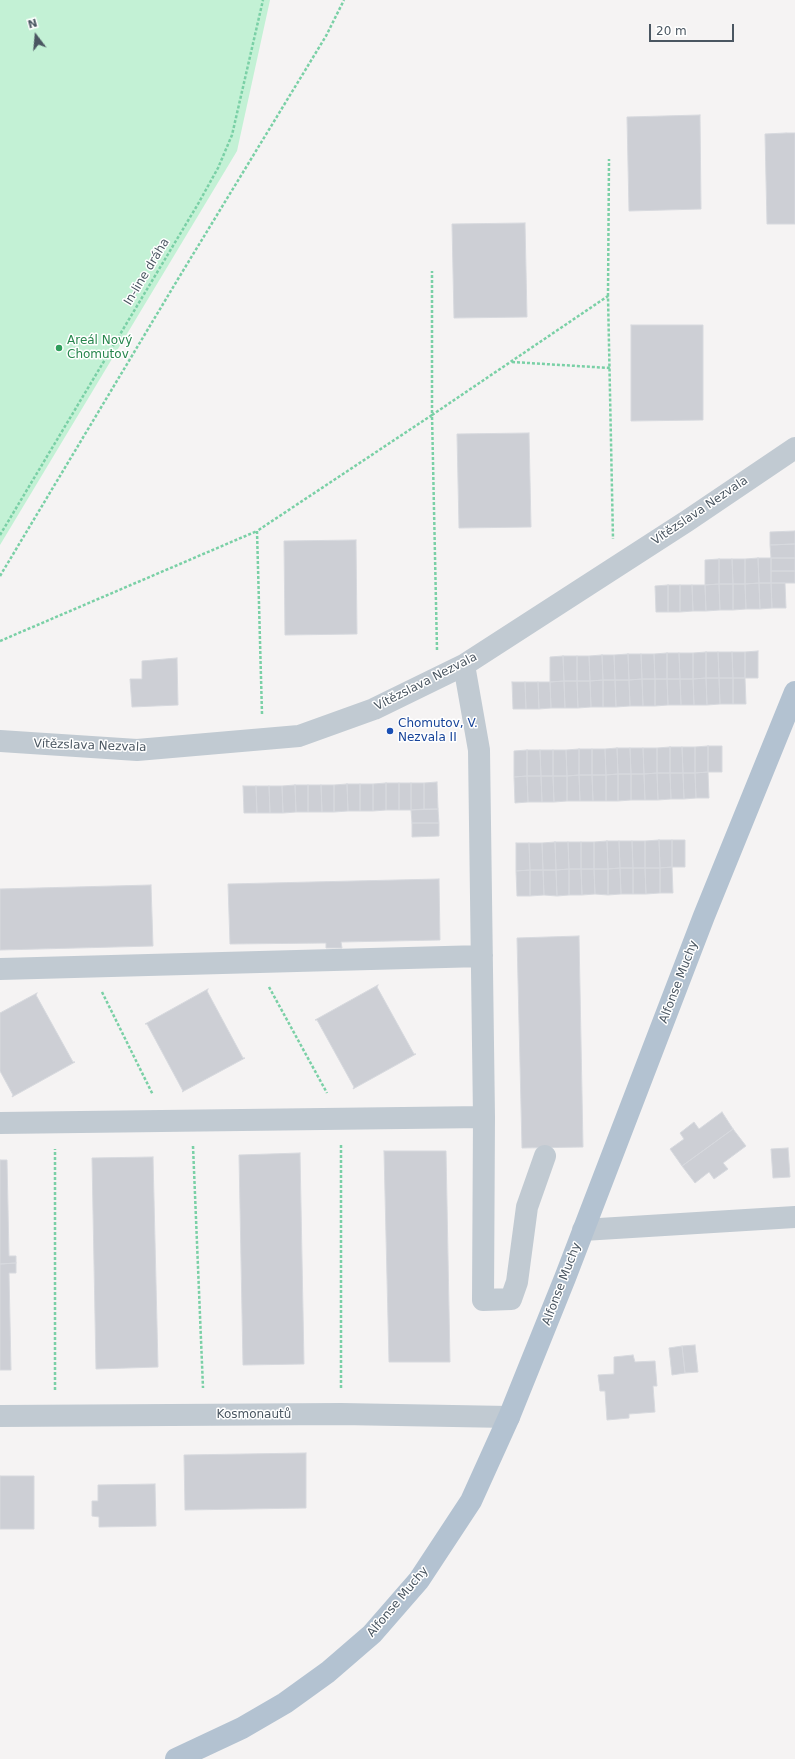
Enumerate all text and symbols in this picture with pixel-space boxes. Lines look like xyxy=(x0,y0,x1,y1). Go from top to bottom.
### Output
north arrow xyxy=(16,16,56,56)
text: N xyxy=(26,16,39,32)
scale bar xyxy=(651,16,736,42)
text: 20 m xyxy=(656,24,687,38)
street label: In-line dráha xyxy=(121,236,173,308)
place label: Areál Nový Chomutov xyxy=(67,334,132,362)
marker: Areál Nový Chomutov xyxy=(54,343,64,353)
street label: Vítězslava Nezvala xyxy=(649,473,751,549)
street label: Vítězslava Nezvala xyxy=(372,650,480,714)
place label: Chomutov, V. Nezvala II xyxy=(398,717,478,745)
marker: Chomutov, V. Nezvala II xyxy=(385,726,395,736)
street label: Vítězslava Nezvala xyxy=(33,737,147,755)
street label: Alfonse Muchy xyxy=(657,939,701,1025)
street label: Alfonse Muchy xyxy=(540,1241,584,1327)
street label: Kosmonautů xyxy=(217,1408,291,1422)
street label: Alfonse Muchy xyxy=(364,1564,432,1640)

